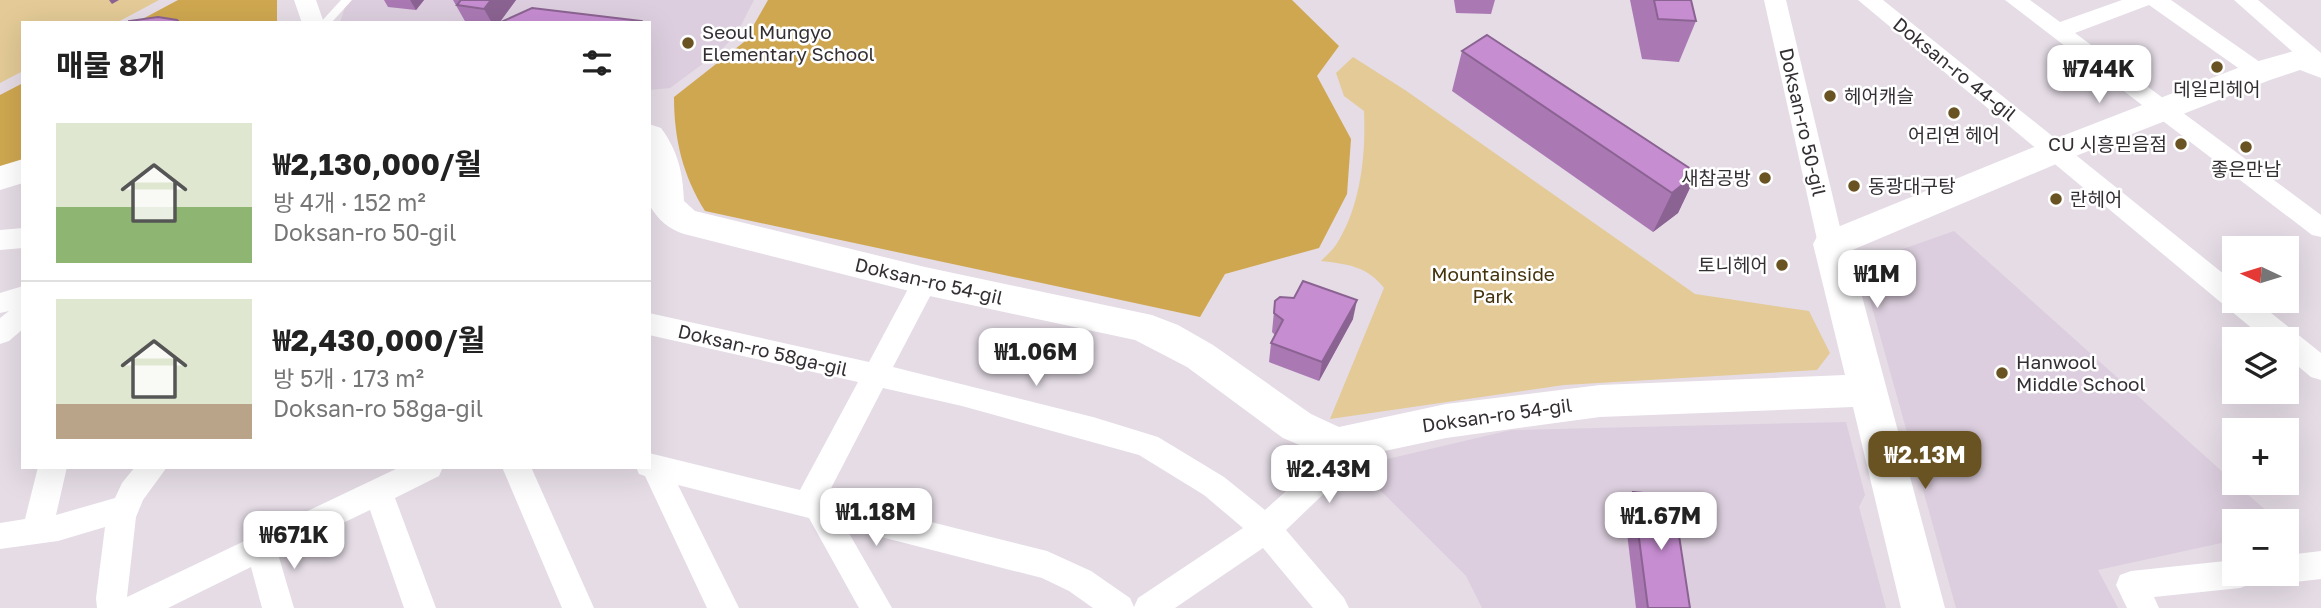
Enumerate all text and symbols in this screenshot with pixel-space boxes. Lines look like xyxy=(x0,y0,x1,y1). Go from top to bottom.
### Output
street label: Doksan-ro 44-gil xyxy=(1889,12,2022,125)
place label: Seoul Mungyo Elementary School xyxy=(702,20,875,65)
marker: Seoul Mungyo Elementary School xyxy=(680,35,696,51)
icon: filters xyxy=(578,44,616,82)
street label: Doksan-ro 50-gil xyxy=(1775,46,1832,198)
pin: ₩744K xyxy=(2050,46,2148,105)
text: 매물 8개 xyxy=(56,47,166,83)
text: ₩744K xyxy=(2063,54,2135,82)
marker: 데일리헤어 xyxy=(2209,59,2225,75)
place label: 데일리헤어 xyxy=(2173,77,2261,100)
place label: 헤어캐슬 xyxy=(1844,84,1914,107)
marker: 헤어캐슬 xyxy=(1822,88,1838,104)
marker: 어리연 헤어 xyxy=(1946,105,1962,121)
place label: 어리연 헤어 xyxy=(1908,123,2000,146)
place label: CU 시흥믿음점 xyxy=(2048,132,2167,155)
marker: CU 시흥믿음점 xyxy=(2173,136,2189,152)
marker: 좋은만남 xyxy=(2238,139,2254,155)
text: ₩2,130,000/월 xyxy=(273,146,482,182)
icon: home xyxy=(112,151,196,235)
place label: 좋은만남 xyxy=(2211,157,2281,180)
place label: 새참공방 xyxy=(1681,166,1751,189)
marker: 새참공방 xyxy=(1757,170,1773,186)
place label: 동광대구탕 xyxy=(1868,174,1956,197)
marker: 동광대구탕 xyxy=(1846,178,1862,194)
place label: 란헤어 xyxy=(2070,187,2122,210)
text: 방 4개 · 152 m² xyxy=(273,188,426,216)
marker: 란헤어 xyxy=(2048,191,2064,207)
text: Doksan-ro 50-gil xyxy=(273,218,456,246)
north arrow xyxy=(2222,236,2300,313)
map controls xyxy=(2222,236,2299,586)
pin: ₩1M xyxy=(1843,250,1911,310)
street label: Doksan-ro 54-gil xyxy=(853,252,1005,309)
place label: 토니헤어 xyxy=(1698,253,1768,276)
marker: 토니헤어 xyxy=(1774,257,1790,273)
text: ₩1M xyxy=(1854,259,1900,287)
park label: Mountainside Park xyxy=(1431,262,1555,307)
street label: Doksan-ro 58ga-gil xyxy=(676,319,850,380)
text: ₩2,430,000/월 xyxy=(273,322,485,358)
icon: home xyxy=(112,327,196,411)
button: layers xyxy=(2222,327,2299,404)
pin: ₩1.06M xyxy=(979,328,1093,388)
text: ₩1.06M xyxy=(995,337,1077,365)
place label: Hanwool Middle School xyxy=(2016,350,2146,395)
text: 방 5개 · 173 m² xyxy=(273,364,424,392)
marker: Hanwool Middle School xyxy=(1994,365,2010,381)
street label: Doksan-ro 54-gil xyxy=(1420,393,1573,436)
text: Doksan-ro 58ga-gil xyxy=(273,394,483,422)
button: + xyxy=(2222,418,2299,495)
pin: ₩2.13M xyxy=(1868,432,1982,491)
text: ₩2.13M xyxy=(1884,440,1966,468)
pin: ₩2.43M xyxy=(1272,446,1386,505)
text: ₩2.43M xyxy=(1287,454,1371,482)
pin: ₩1.18M xyxy=(819,489,933,548)
pin: ₩1.67M xyxy=(1604,492,1718,552)
text: ₩1.18M xyxy=(836,497,916,525)
text: ₩1.67M xyxy=(1621,501,1701,529)
button: − xyxy=(2222,509,2299,586)
pin: ₩671K xyxy=(245,512,343,571)
text: ₩671K xyxy=(259,520,329,548)

